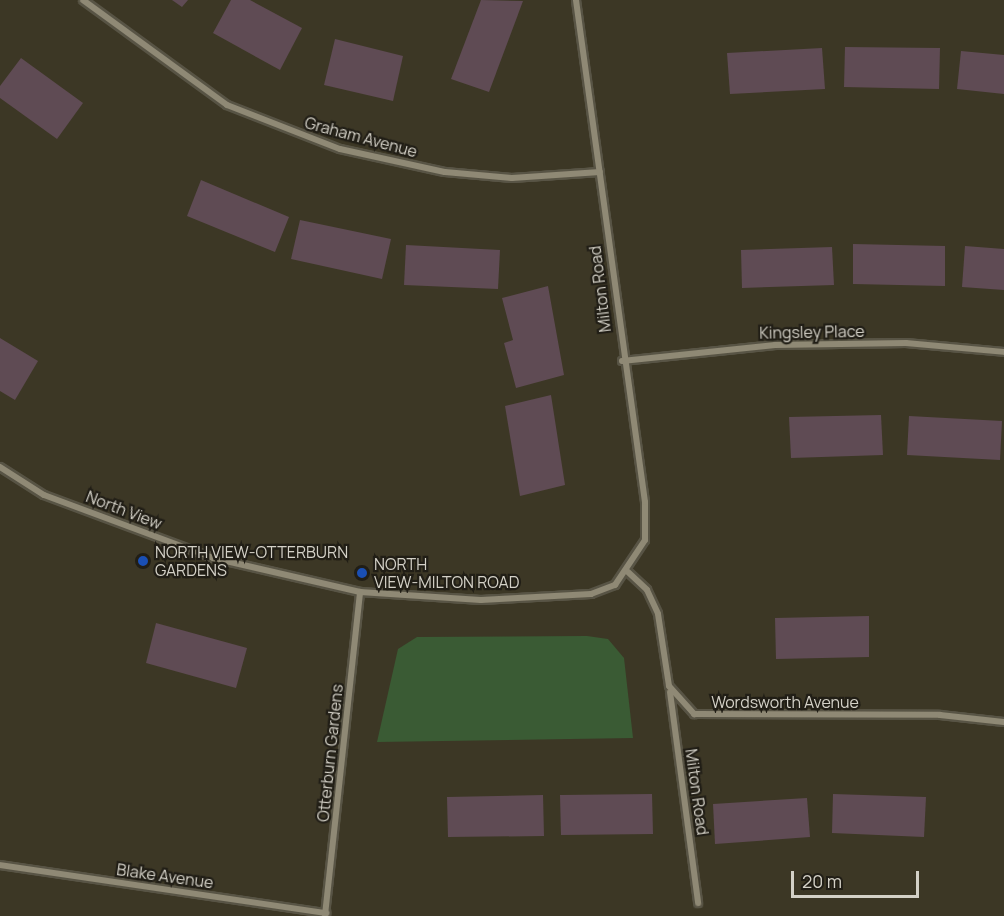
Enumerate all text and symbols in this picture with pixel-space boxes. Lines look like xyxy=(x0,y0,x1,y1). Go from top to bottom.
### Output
street label: Graham Avenue xyxy=(303,113,419,161)
street label: Milton Road xyxy=(585,245,615,333)
street label: Kingsley Place xyxy=(759,321,865,343)
street label: North View xyxy=(83,487,165,533)
place label: NORTH VIEW-OTTERBURN GARDENS xyxy=(155,542,348,580)
marker: NORTH VIEW-OTTERBURN GARDENS xyxy=(136,554,150,568)
place label: NORTH VIEW-MILTON ROAD xyxy=(374,554,519,592)
marker: NORTH VIEW-MILTON ROAD xyxy=(355,566,369,580)
street label: Otterburn Gardens xyxy=(313,683,347,823)
street label: Wordsworth Avenue xyxy=(711,692,859,712)
street label: Milton Road xyxy=(681,748,713,836)
scale bar xyxy=(794,859,922,897)
street label: Blake Avenue xyxy=(115,860,215,892)
text: 20 m xyxy=(802,869,842,893)

